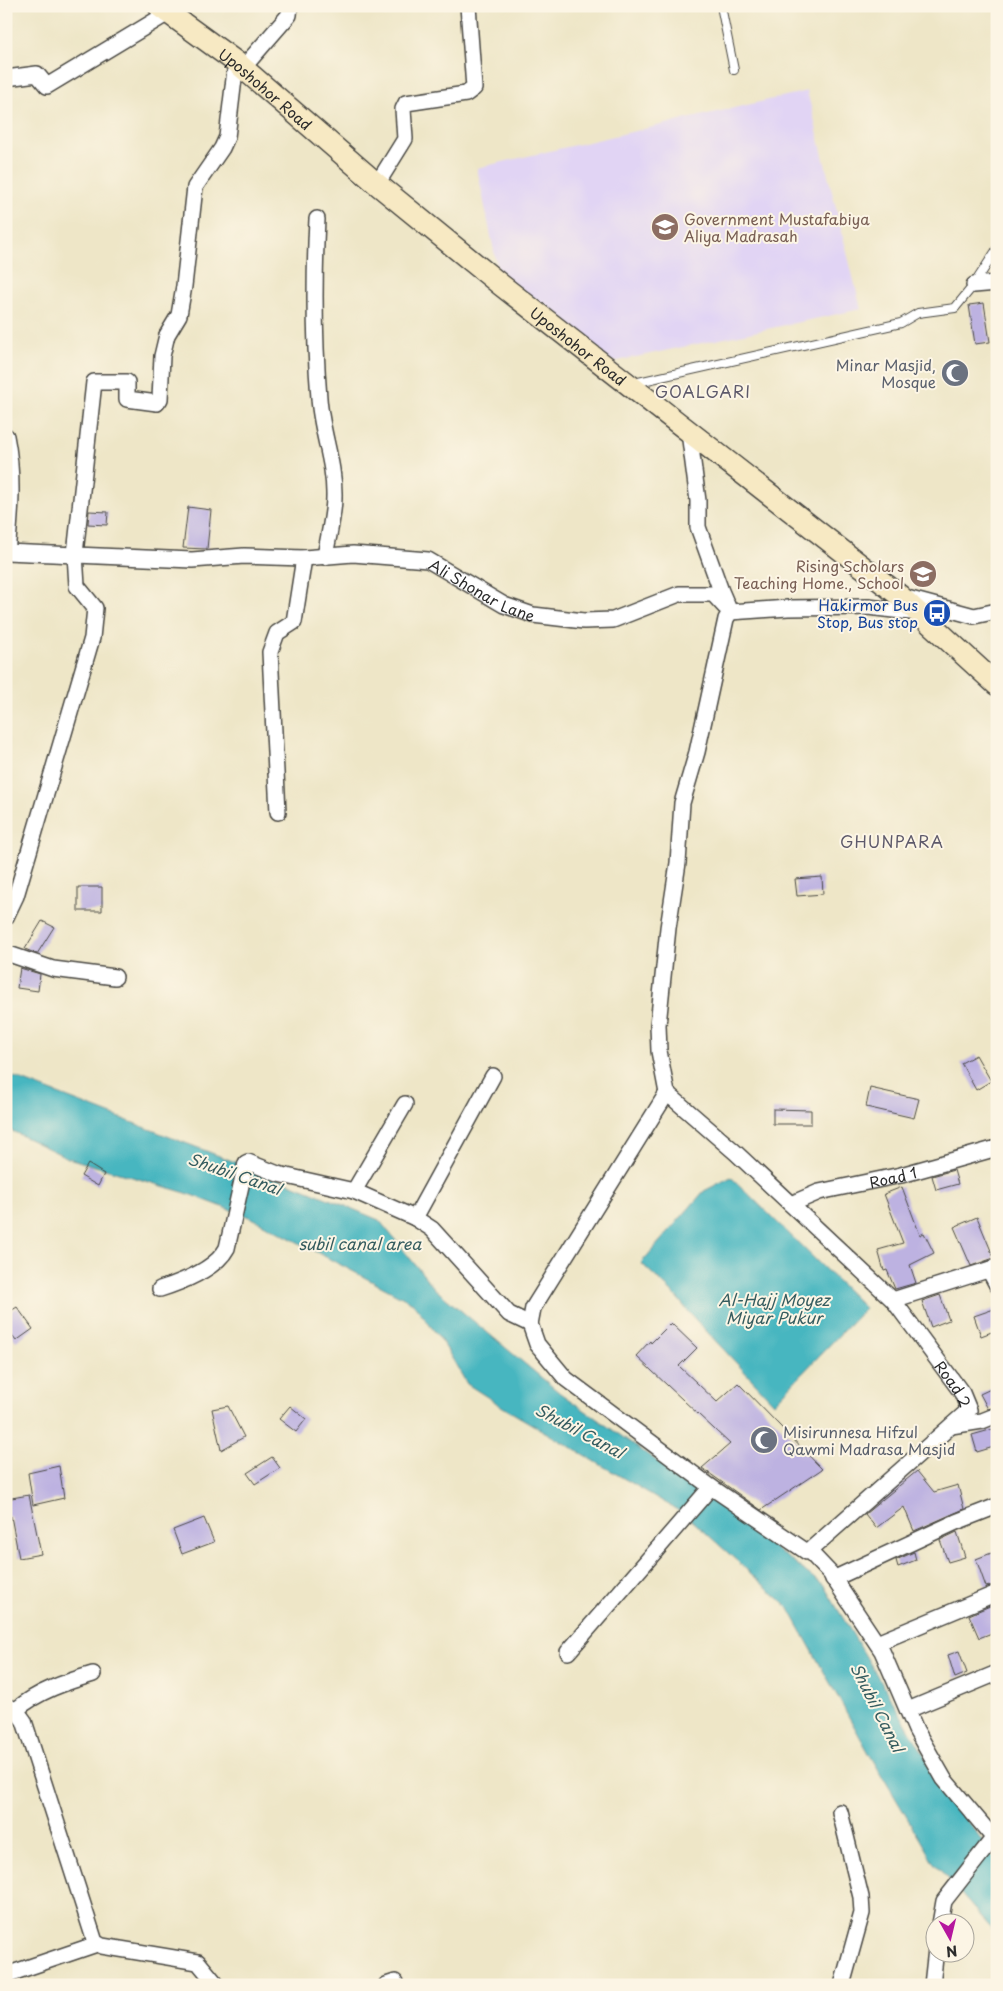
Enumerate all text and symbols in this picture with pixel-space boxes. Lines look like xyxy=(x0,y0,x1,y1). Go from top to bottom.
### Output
street label: Uposhohor Road xyxy=(214,42,318,135)
place label: Government Mustafabiya Aliya Madrasah xyxy=(684,207,870,247)
school or university icon: Government Mustafabiya Aliya Madrasah xyxy=(650,212,680,242)
street label: Uposhohor Road xyxy=(525,301,632,390)
place label: Minar Masjid, Mosque xyxy=(836,353,936,393)
mosque icon: Minar Masjid, Mosque xyxy=(940,358,970,388)
district label: GOALGARI xyxy=(655,379,751,403)
street label: Ali Shonar Lane xyxy=(425,552,538,626)
place label: Rising Scholars Teaching Home., School xyxy=(734,554,904,594)
school or university icon: Rising Scholars Teaching Home., School xyxy=(908,559,938,589)
place label: Hakirmor Bus Stop, Bus stop xyxy=(817,593,918,633)
bus stop icon: Hakirmor Bus Stop, Bus stop xyxy=(922,598,952,628)
district label: GHUNPARA xyxy=(840,829,944,853)
water label: Shubil Canal xyxy=(185,1146,287,1201)
street label: Road 1 xyxy=(867,1160,919,1193)
water label: subil canal area xyxy=(299,1231,422,1255)
water label: Al-Hajj Moyez Miyar Pukur xyxy=(718,1287,832,1329)
street label: Road 2 xyxy=(930,1355,978,1410)
water label: Shubil Canal xyxy=(531,1397,631,1465)
place label: Misirunnesa Hifzul Qawmi Madrasa Masjid xyxy=(783,1420,955,1460)
mosque icon: Misirunnesa Hifzul Qawmi Madrasa Masjid xyxy=(749,1425,779,1455)
water label: Shubil Canal xyxy=(845,1658,912,1758)
north arrow xyxy=(926,1914,976,1964)
text: N xyxy=(945,1940,959,1963)

